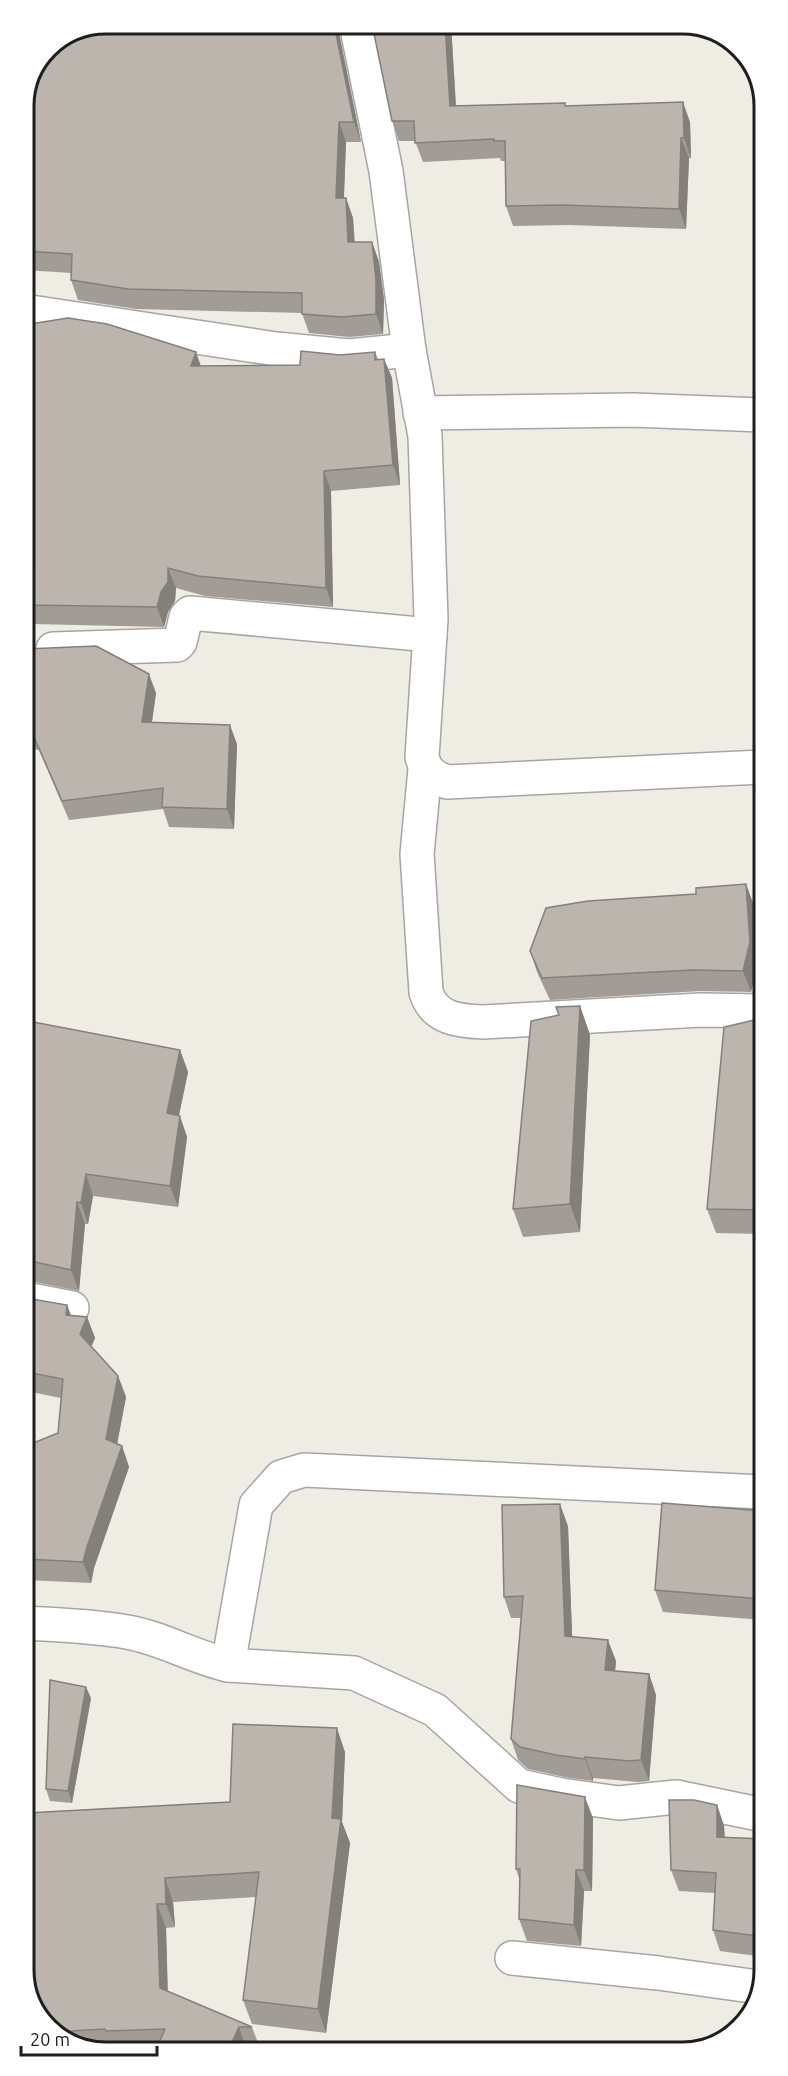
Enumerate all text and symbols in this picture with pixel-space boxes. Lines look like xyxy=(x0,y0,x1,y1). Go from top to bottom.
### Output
scale bar xyxy=(21,2019,158,2057)
text: 20 m xyxy=(30,2029,70,2049)

